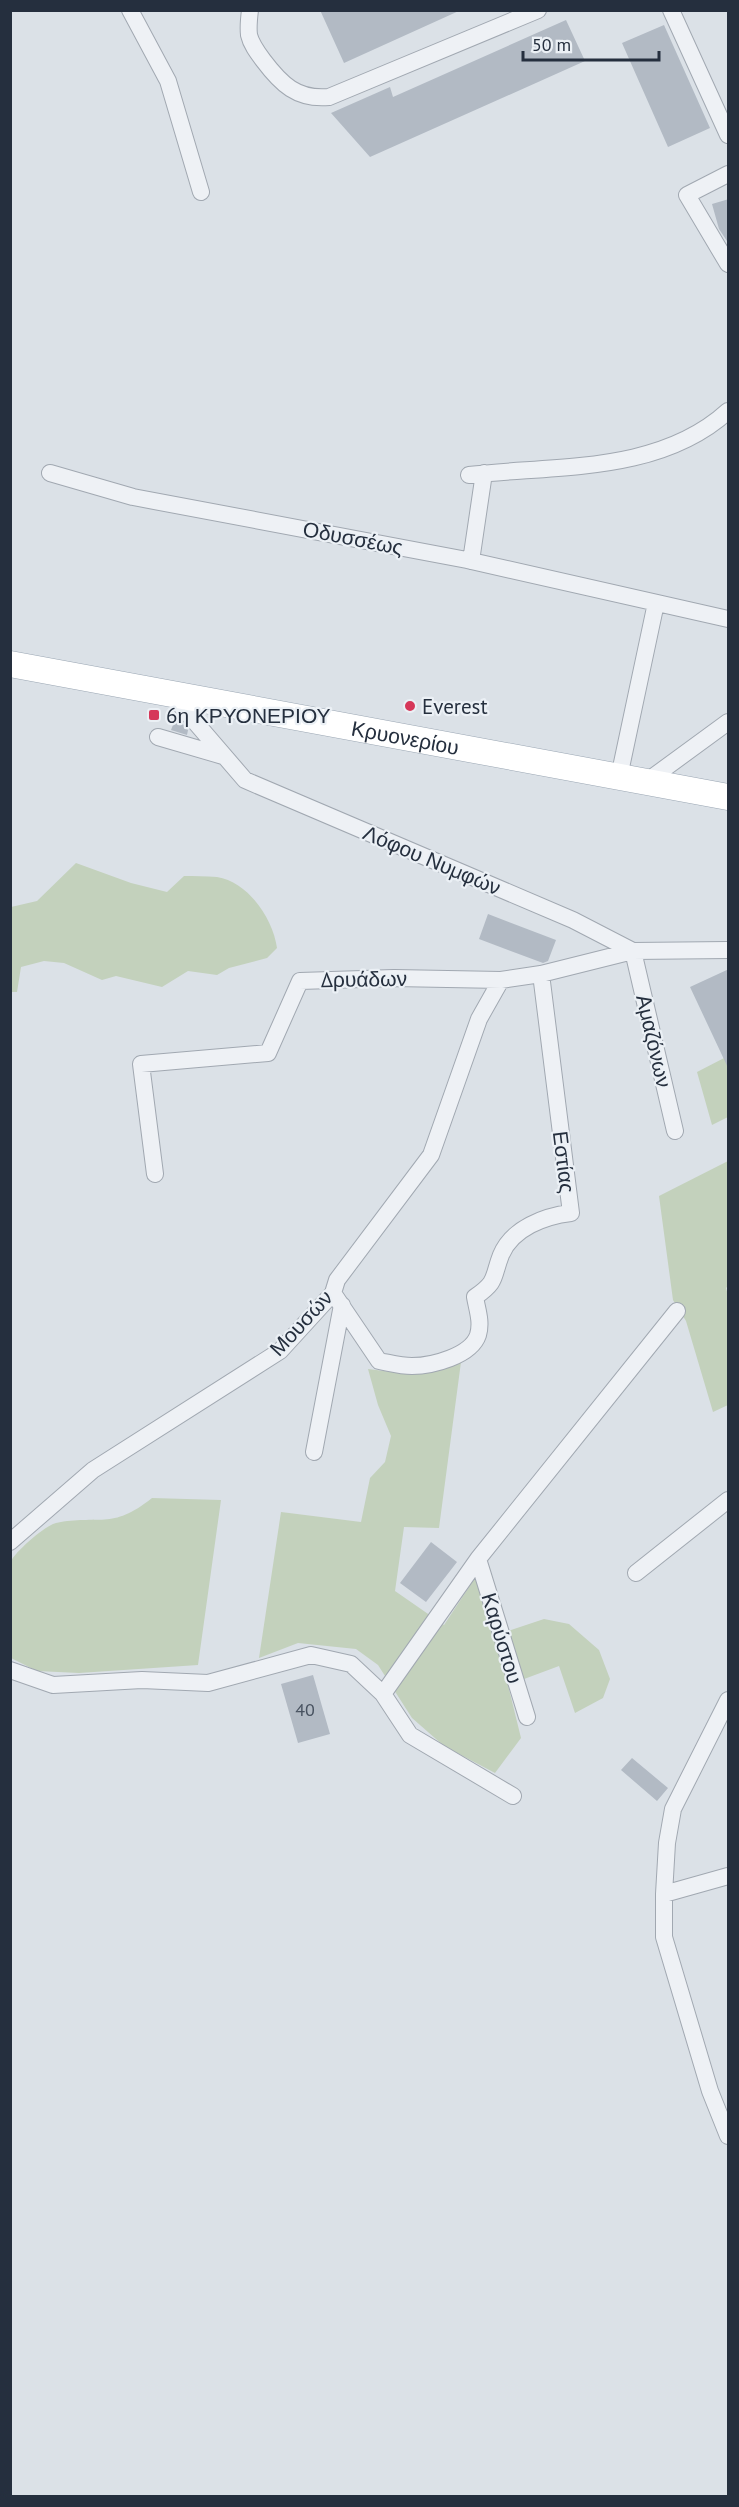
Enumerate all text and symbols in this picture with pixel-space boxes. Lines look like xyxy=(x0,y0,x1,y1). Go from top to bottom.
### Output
scale bar xyxy=(523,24,660,62)
text: 50 m xyxy=(532,33,571,56)
street label: Οδυσσέως xyxy=(301,515,405,561)
place label: Everest xyxy=(422,693,488,720)
marker: Everest xyxy=(403,699,417,713)
place label: 6η ΚΡΥΟΝΕΡΙΟΥ xyxy=(166,702,331,729)
marker: 6η ΚΡΥΟΝΕΡΙΟΥ xyxy=(147,708,161,722)
street label: Κρυονερίου xyxy=(349,714,461,760)
street label: Λόφου Νυμφών xyxy=(359,819,505,901)
street label: Δρυάδων xyxy=(321,965,407,993)
street label: Αμαζόνων xyxy=(630,992,678,1090)
street label: Εστίας xyxy=(547,1129,581,1195)
street label: Μουσών xyxy=(264,1284,338,1362)
street label: Καρύστου xyxy=(475,1589,529,1687)
house number: 40 xyxy=(295,1698,315,1721)

